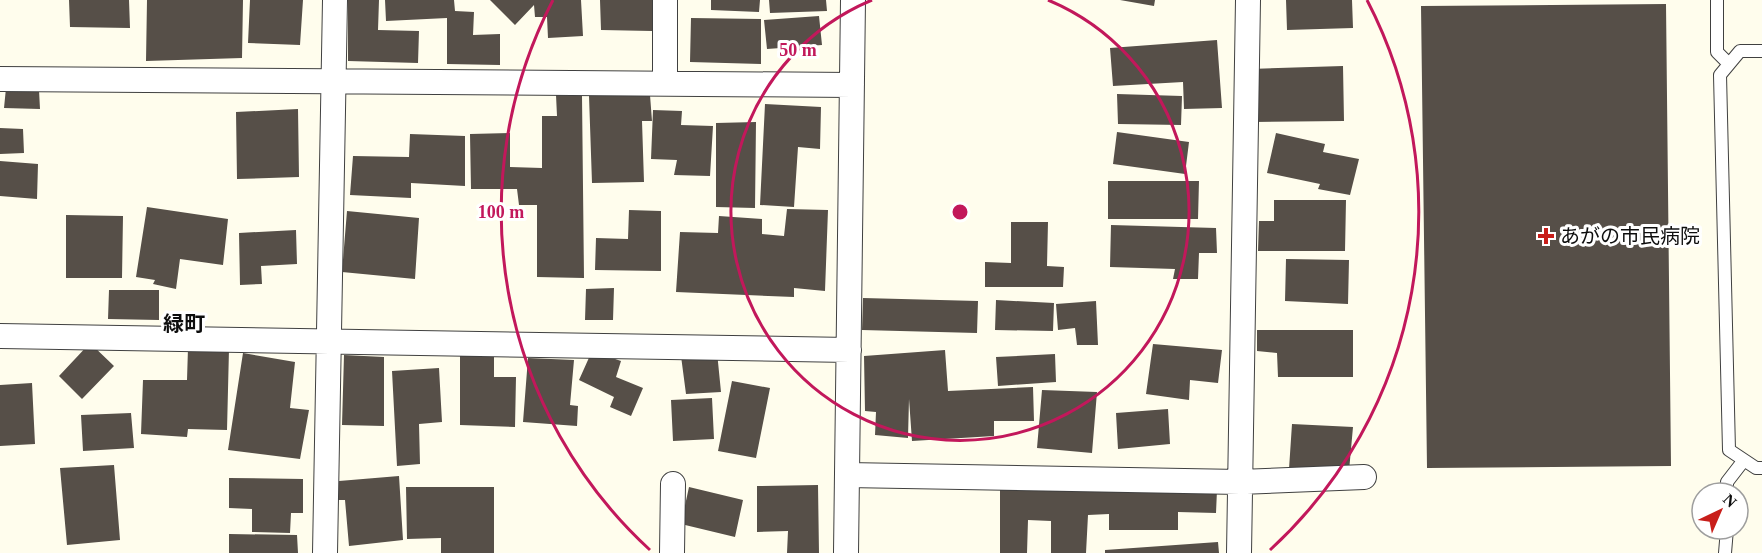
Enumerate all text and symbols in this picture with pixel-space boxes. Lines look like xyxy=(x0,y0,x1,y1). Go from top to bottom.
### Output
text: 50 m xyxy=(779,40,817,60)
text: 100 m xyxy=(478,202,524,222)
centre of rings xyxy=(950,202,970,222)
place label: あがの市民病院 xyxy=(1560,225,1700,247)
marker: あがの市民病院 xyxy=(1537,227,1555,245)
district label: 緑町 xyxy=(163,312,205,336)
north arrow xyxy=(1690,481,1750,541)
text: N xyxy=(1720,490,1740,511)

